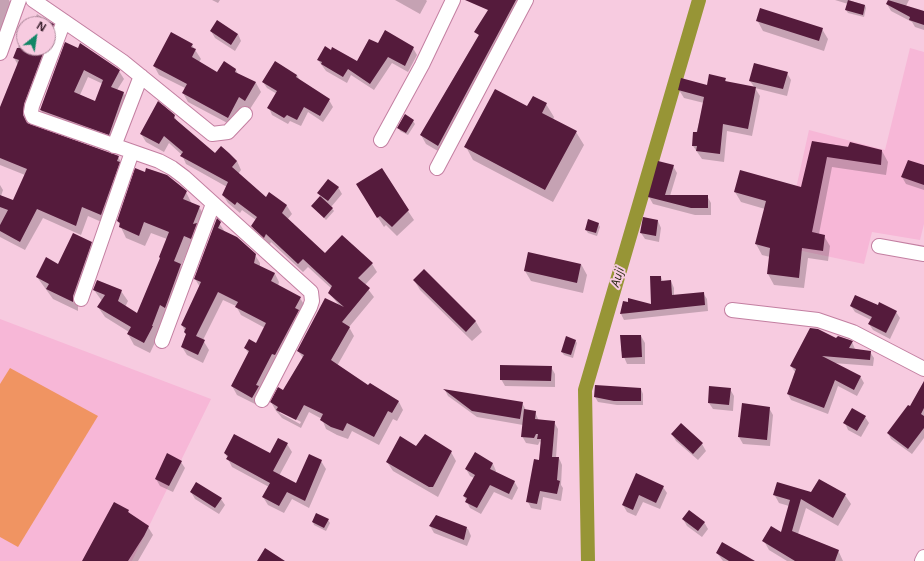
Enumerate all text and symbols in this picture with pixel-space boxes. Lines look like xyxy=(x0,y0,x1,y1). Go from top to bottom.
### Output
north arrow xyxy=(16,16,56,56)
text: N xyxy=(34,17,49,35)
water label: Auji xyxy=(608,266,628,288)

